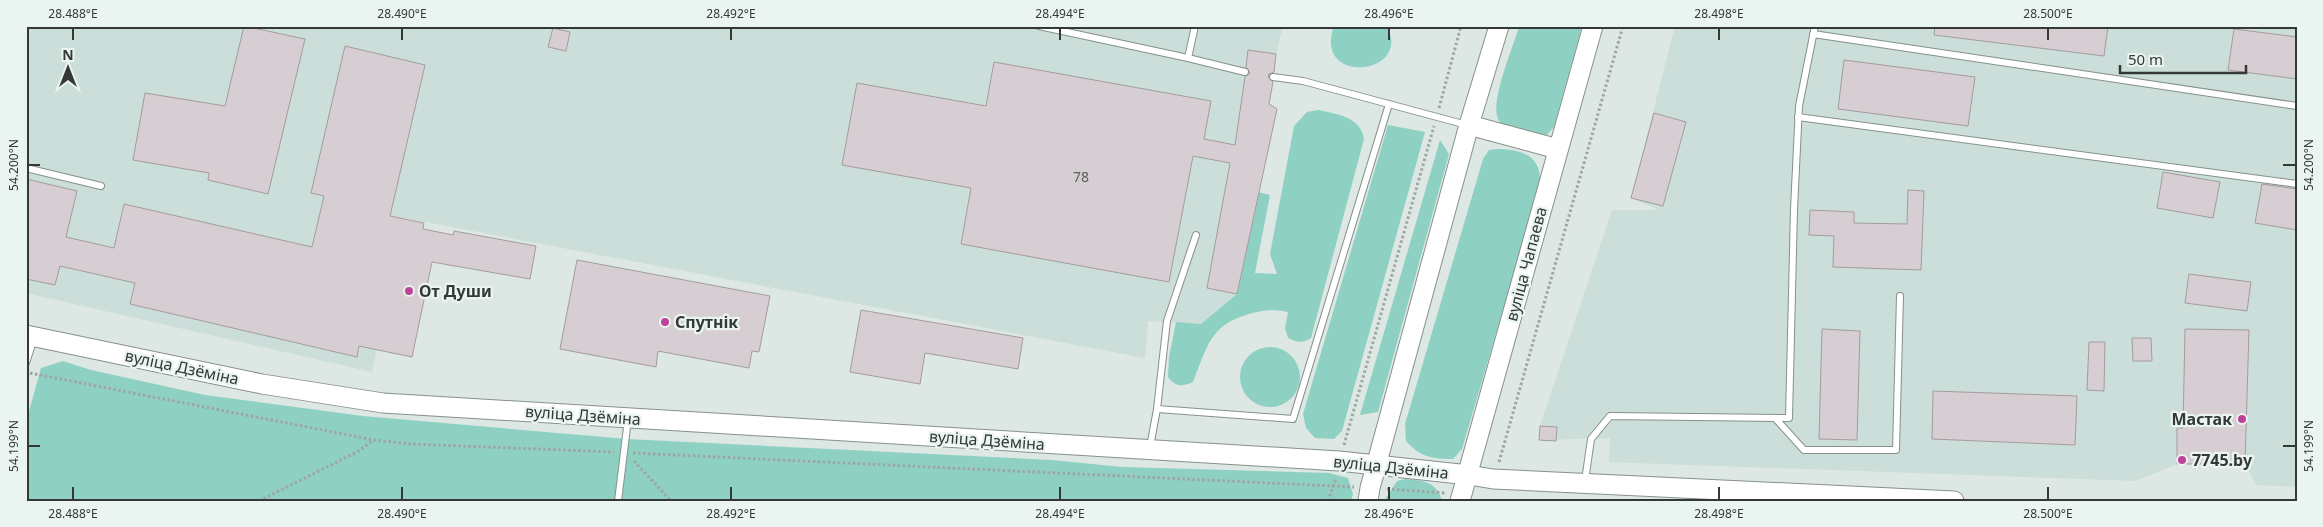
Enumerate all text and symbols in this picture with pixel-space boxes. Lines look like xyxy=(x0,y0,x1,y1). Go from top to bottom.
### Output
text: 28.488°E xyxy=(48,5,98,22)
text: 28.490°E xyxy=(377,5,427,22)
text: 28.492°E xyxy=(706,5,756,22)
text: 28.494°E xyxy=(1035,5,1085,22)
text: 28.496°E xyxy=(1364,5,1414,22)
text: 28.498°E xyxy=(1694,5,1744,22)
text: 28.500°E xyxy=(2023,5,2073,22)
north arrow xyxy=(42,42,92,92)
scale bar xyxy=(2120,42,2247,74)
text: N xyxy=(62,45,74,64)
text: 50 m xyxy=(2128,49,2163,69)
text: 54.200°N xyxy=(5,139,22,191)
text: 54.200°N xyxy=(2300,139,2317,191)
house number: 78 xyxy=(1073,167,1089,186)
street label: вуліца Чапаева xyxy=(1500,204,1552,324)
place label: От Души xyxy=(419,280,492,302)
marker: От Души xyxy=(403,285,415,297)
place label: Спутнік xyxy=(675,311,738,333)
marker: Спутнік xyxy=(659,316,671,328)
street label: вуліца Дзёміна xyxy=(123,344,241,390)
street label: вуліца Дзёміна xyxy=(524,400,642,430)
place label: Мастак xyxy=(2172,408,2232,430)
marker: Мастак xyxy=(2236,413,2248,425)
text: 54.199°N xyxy=(5,420,22,472)
text: 54.199°N xyxy=(2300,420,2317,472)
street label: вуліца Дзёміна xyxy=(928,425,1046,455)
place label: 7745.by xyxy=(2192,449,2253,471)
street label: вуліца Дзёміна xyxy=(1332,450,1450,484)
marker: 7745.by xyxy=(2176,454,2188,466)
text: 28.488°E xyxy=(48,505,98,522)
text: 28.490°E xyxy=(377,505,427,522)
text: 28.492°E xyxy=(706,505,756,522)
text: 28.494°E xyxy=(1035,505,1085,522)
text: 28.496°E xyxy=(1364,505,1414,522)
text: 28.498°E xyxy=(1694,505,1744,522)
text: 28.500°E xyxy=(2023,505,2073,522)

